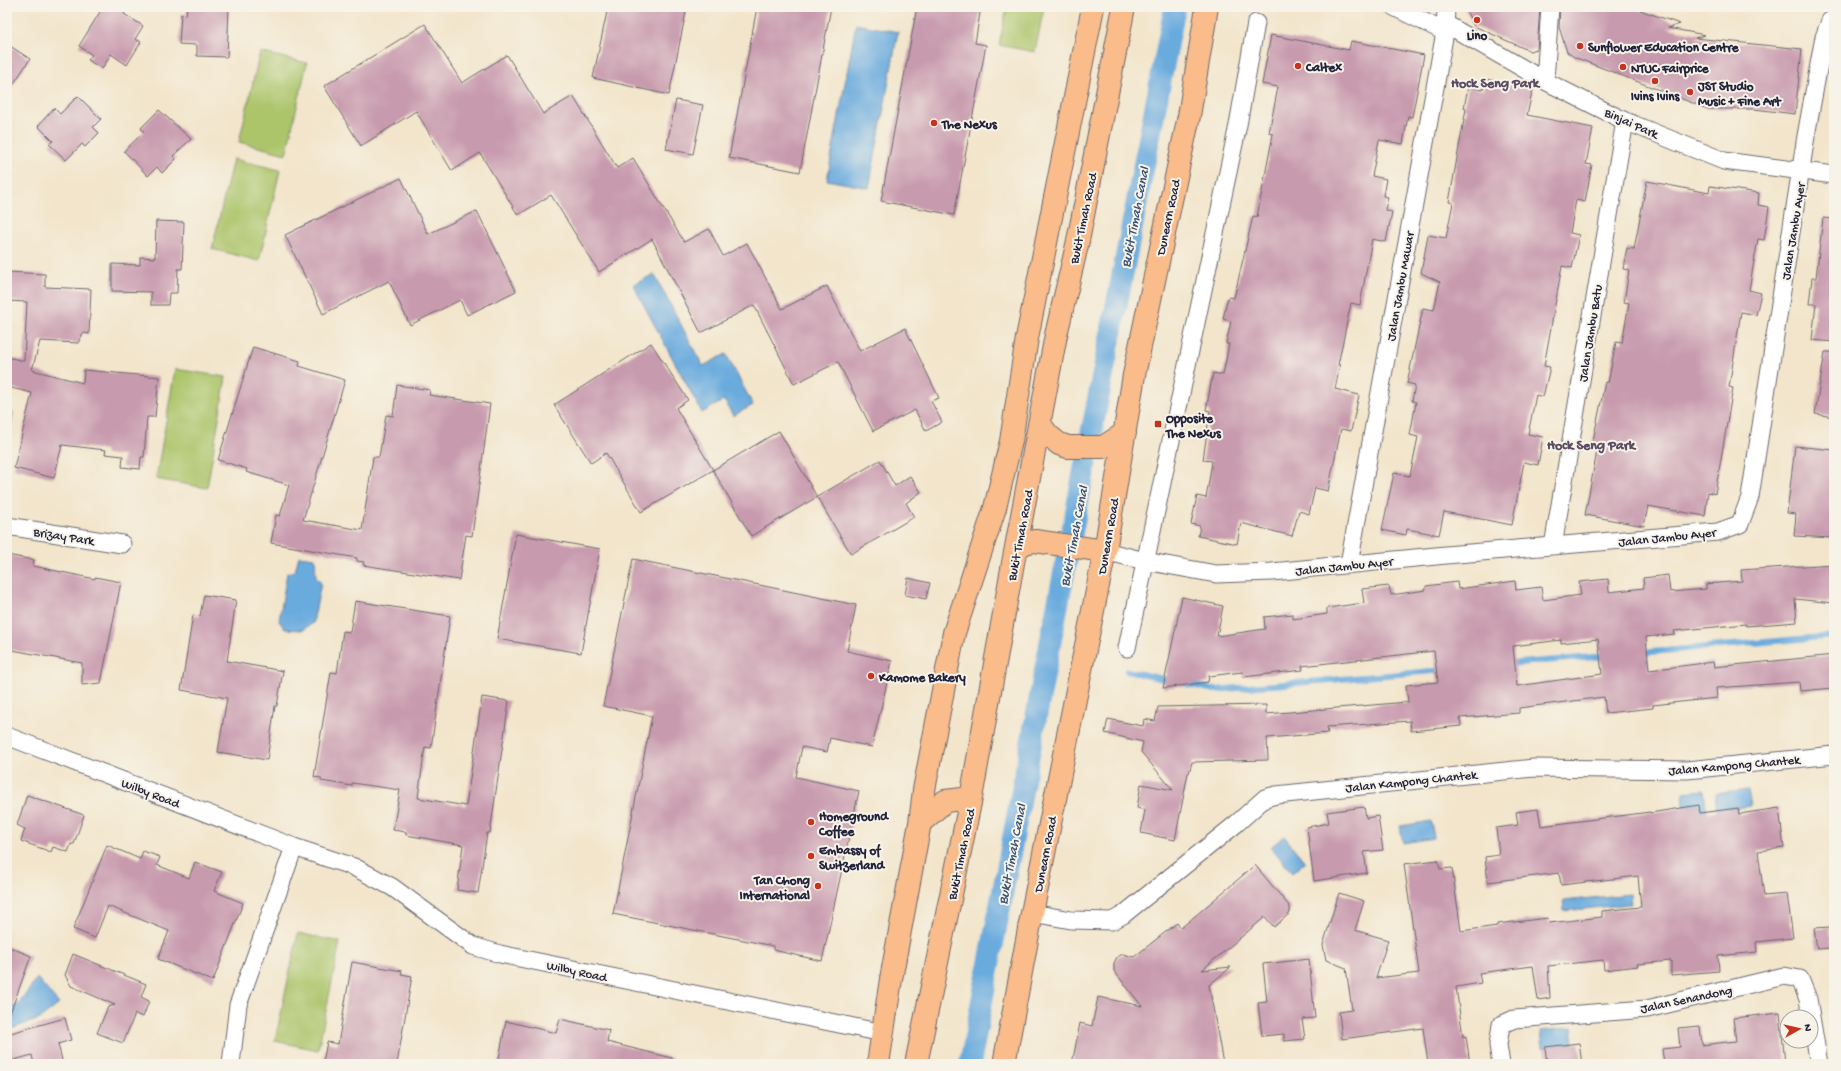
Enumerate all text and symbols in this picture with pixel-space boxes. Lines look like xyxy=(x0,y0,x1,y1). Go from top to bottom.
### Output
marker: Lino xyxy=(1472,15,1482,25)
place label: Lino xyxy=(1467,29,1487,44)
place label: Sunflower Education Centre xyxy=(1588,40,1740,56)
marker: Sunflower Education Centre xyxy=(1575,41,1585,51)
marker: Caltex xyxy=(1293,61,1303,71)
place label: Caltex xyxy=(1305,61,1342,76)
marker: NTUC Fairprice xyxy=(1618,62,1628,72)
place label: NTUC Fairprice xyxy=(1631,62,1710,78)
district label: Hock Seng Park xyxy=(1451,76,1541,93)
marker: Ivins Ivins xyxy=(1650,76,1660,86)
place label: JST Studio Music + Fine Art xyxy=(1697,80,1782,110)
marker: JST Studio Music + Fine Art xyxy=(1685,87,1695,97)
place label: Ivins Ivins xyxy=(1631,90,1680,105)
street label: Binjai Park xyxy=(1601,105,1661,143)
marker: The Nexus xyxy=(929,118,939,128)
place label: The Nexus xyxy=(941,118,998,133)
water label: Bukit Timah Canal xyxy=(1118,165,1155,269)
street label: Bukit Timah Road xyxy=(1067,170,1102,266)
street label: Dunearn Road xyxy=(1154,177,1185,258)
street label: Jalan Jambu Ayer xyxy=(1779,180,1810,281)
street label: Jalan Jambu Mawar xyxy=(1384,229,1419,342)
street label: Jalan Jambu Batu xyxy=(1576,284,1607,383)
place label: Opposite The Nexus xyxy=(1165,412,1222,442)
marker: Opposite The Nexus xyxy=(1153,419,1163,429)
district label: Hock Seng Park xyxy=(1547,438,1637,455)
water label: Bukit Timah Canal xyxy=(1057,484,1094,588)
street label: Bukit Timah Road xyxy=(1005,487,1038,583)
street label: Dunearn Road xyxy=(1095,496,1124,577)
street label: Brizay Park xyxy=(31,525,96,550)
street label: Jalan Jambu Ayer xyxy=(1618,526,1718,551)
street label: Jalan Jambu Ayer xyxy=(1295,555,1395,580)
marker: Kamome Bakery xyxy=(866,671,876,681)
place label: Kamome Bakery xyxy=(878,671,966,686)
street label: Jalan Kampong Chantek xyxy=(1668,753,1802,780)
street label: Jalan Kampong Chantek xyxy=(1345,768,1479,797)
street label: Wilby Road xyxy=(119,776,183,813)
water label: Bukit Timah Canal xyxy=(995,802,1032,906)
street label: Bukit Timah Road xyxy=(945,806,980,902)
place label: Homeground Coffee xyxy=(818,810,889,840)
street label: Dunearn Road xyxy=(1032,814,1061,895)
marker: Homeground Coffee xyxy=(806,817,816,827)
place label: Embassy of Switzerland xyxy=(819,843,886,874)
marker: Embassy of Switzerland xyxy=(806,851,816,861)
place label: Tan Chong International xyxy=(740,874,811,904)
marker: Tan Chong International xyxy=(813,881,823,891)
street label: Wilby Road xyxy=(545,959,609,986)
street label: Jalan Senandong xyxy=(1639,983,1734,1018)
north arrow xyxy=(1779,1009,1819,1049)
text: N xyxy=(1800,1023,1813,1032)

